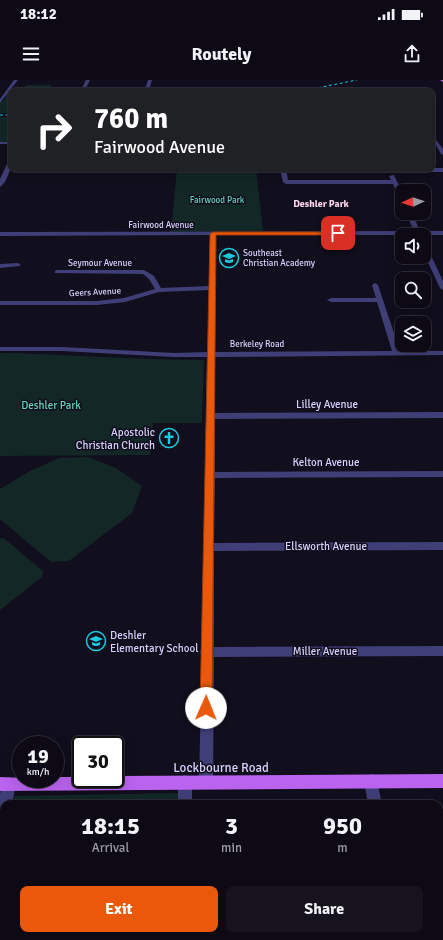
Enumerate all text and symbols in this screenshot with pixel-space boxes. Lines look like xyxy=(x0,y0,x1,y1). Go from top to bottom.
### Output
text: 18:12 xyxy=(20,5,57,23)
icon: menu xyxy=(20,43,42,65)
text: Routely xyxy=(192,43,251,65)
icon: share xyxy=(401,43,423,65)
text: 760 m xyxy=(94,102,168,136)
icon: right xyxy=(28,104,80,156)
text: Fairwood Avenue xyxy=(94,136,225,158)
north arrow xyxy=(395,184,431,220)
map controls xyxy=(395,184,431,352)
park label: Fairwood Park xyxy=(190,195,245,206)
district label: Deshler Park xyxy=(293,198,350,210)
pin xyxy=(321,216,355,250)
street label: Fairwood Avenue xyxy=(128,220,194,231)
icon: arrive xyxy=(327,222,349,244)
button: sound xyxy=(395,228,431,264)
school or university icon: Southeast Christian Academy xyxy=(218,247,240,269)
place label: Southeast Christian Academy xyxy=(243,248,316,269)
street label: Seymour Avenue xyxy=(68,258,132,269)
button: search xyxy=(395,272,431,308)
street label: Geers Avenue xyxy=(69,286,122,299)
button: layers xyxy=(395,316,431,352)
street label: Berkeley Road xyxy=(230,339,284,350)
street label: Lilley Avenue xyxy=(296,398,358,411)
park label: Deshler Park xyxy=(21,399,81,412)
place label: Apostolic Christian Church xyxy=(76,426,155,452)
church icon: Apostolic Christian Church xyxy=(158,427,180,449)
street label: Kelton Avenue xyxy=(292,456,360,469)
street label: Ellsworth Avenue xyxy=(285,540,367,553)
place label: Deshler Elementary School xyxy=(110,629,198,655)
school or university icon: Deshler Elementary School xyxy=(85,630,107,652)
street label: Miller Avenue xyxy=(293,645,357,658)
position arrow xyxy=(185,687,227,729)
speed limit sign: 30 xyxy=(72,736,124,788)
text: 19 xyxy=(27,744,49,769)
street label: Lockbourne Road xyxy=(173,760,269,776)
text: km/h xyxy=(27,766,49,778)
text: 18:15 xyxy=(81,811,140,841)
text: 3 xyxy=(225,811,238,841)
text: 950 xyxy=(323,811,362,841)
text: Arrival xyxy=(92,840,129,856)
text: min xyxy=(221,840,242,856)
text: m xyxy=(337,840,348,856)
button: Exit xyxy=(20,886,218,932)
button: Share xyxy=(226,886,423,932)

